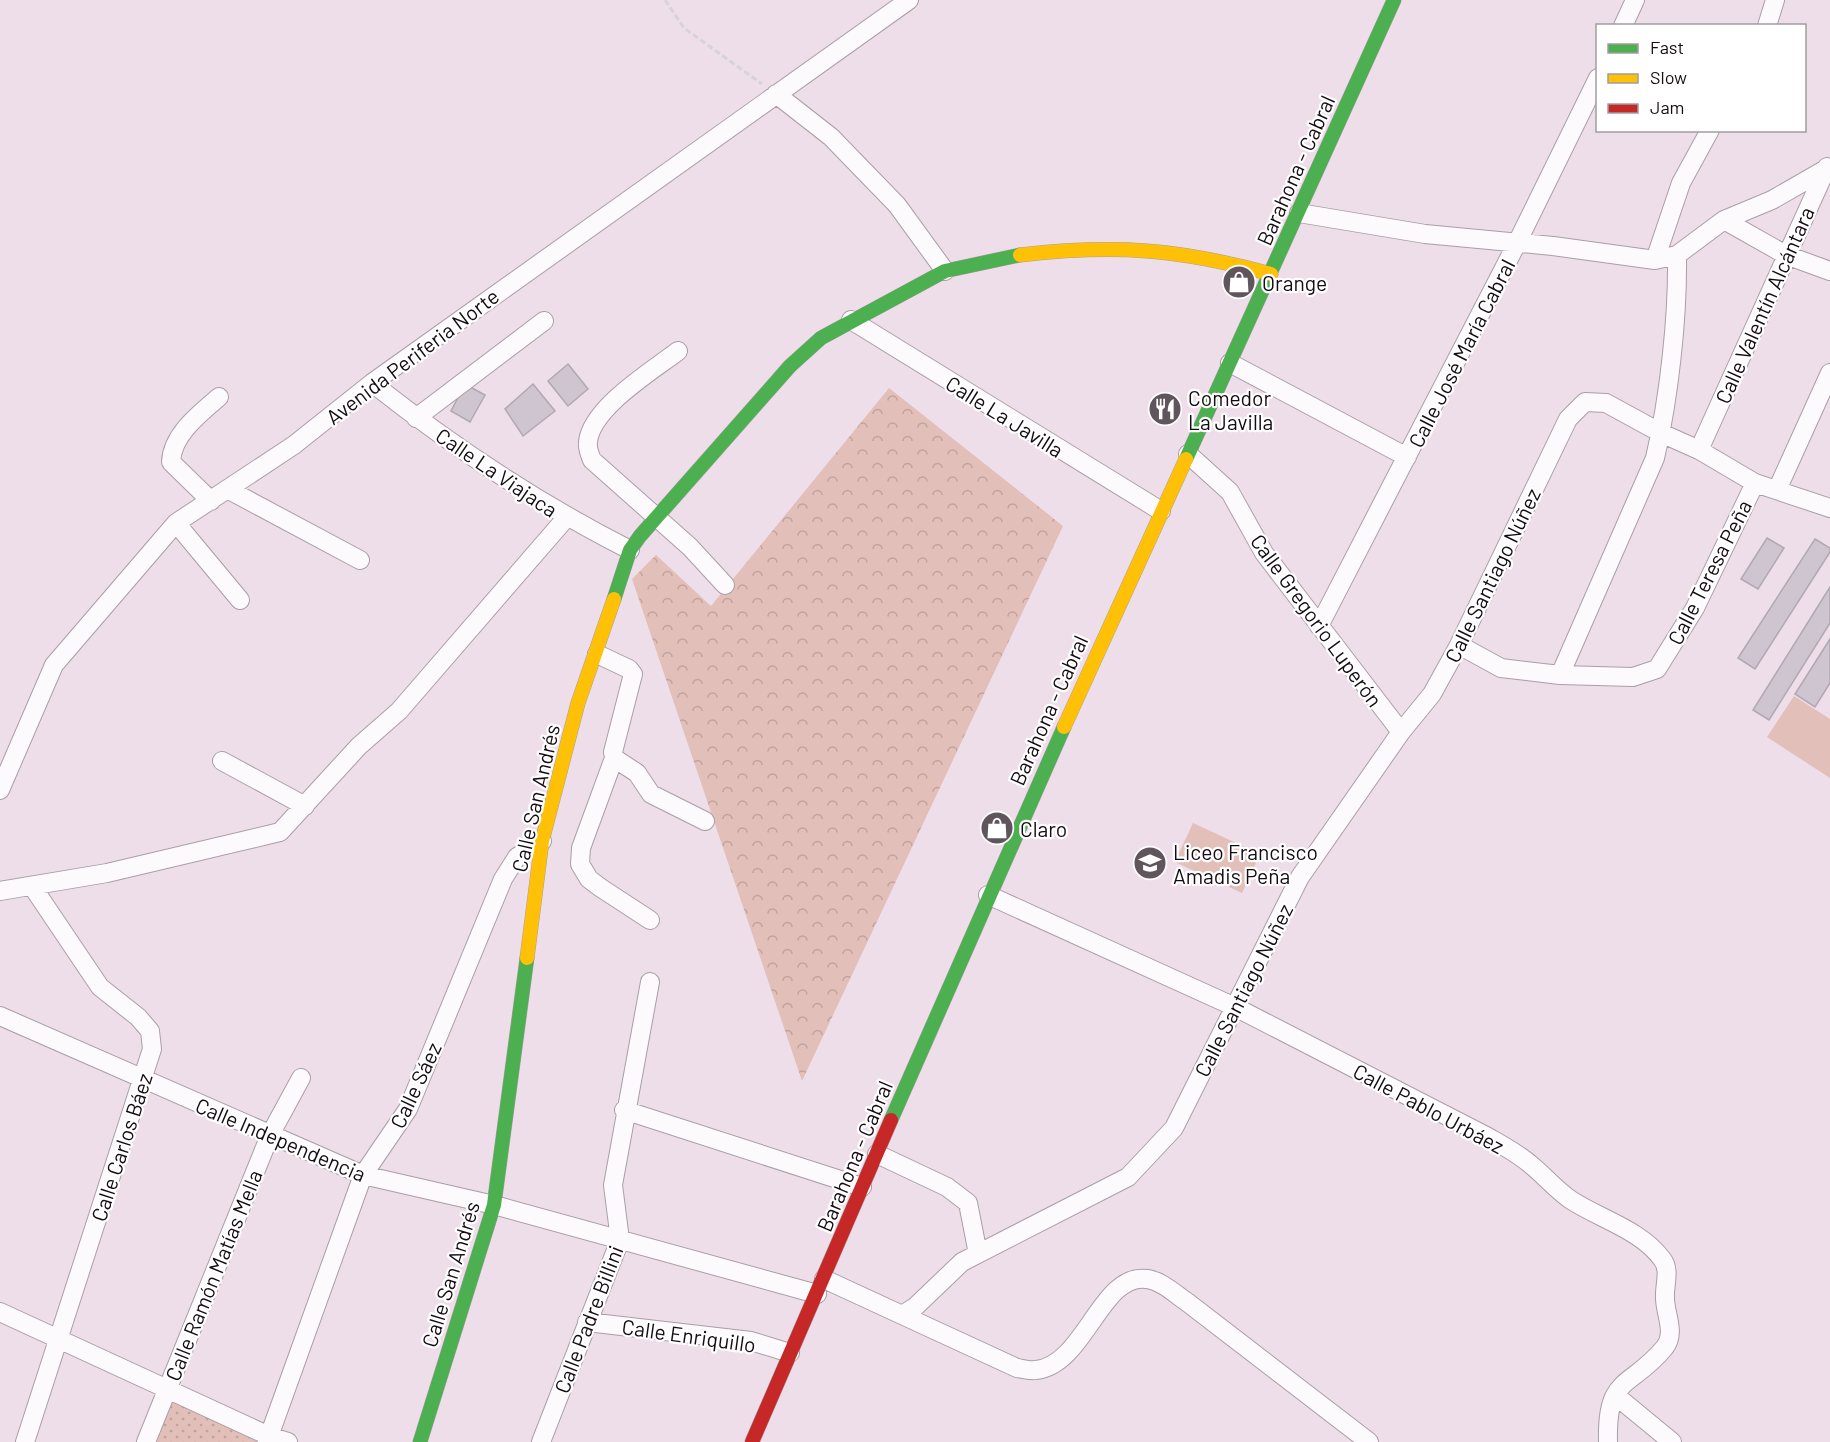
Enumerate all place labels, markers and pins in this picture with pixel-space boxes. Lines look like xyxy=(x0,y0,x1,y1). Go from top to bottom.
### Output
shop icon: Orange xyxy=(1221,264,1257,300)
place label: Orange xyxy=(1262,270,1327,295)
place label: Comedor La Javilla xyxy=(1188,385,1273,434)
restaurant icon: Comedor La Javilla xyxy=(1147,391,1183,427)
shop icon: Claro xyxy=(979,810,1015,846)
place label: Claro xyxy=(1020,816,1067,841)
place label: Liceo Francisco Amadis Peña xyxy=(1173,839,1318,888)
school or university icon: Liceo Francisco Amadis Peña xyxy=(1132,845,1168,881)

